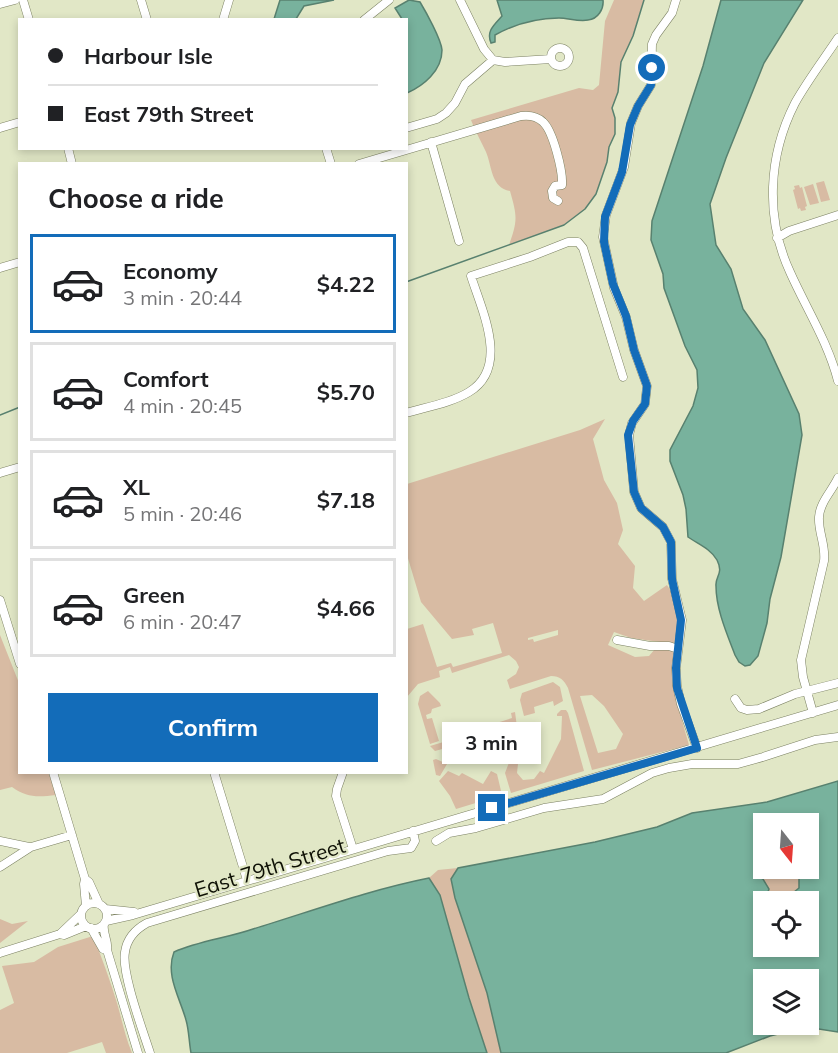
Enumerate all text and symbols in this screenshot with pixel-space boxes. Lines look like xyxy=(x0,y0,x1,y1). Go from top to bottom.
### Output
text: Harbour Isle xyxy=(84,42,213,70)
route start xyxy=(638,54,665,81)
text: East 79th Street xyxy=(84,100,253,128)
text: Choose a ride xyxy=(48,181,224,215)
icon: car xyxy=(51,257,105,311)
text: Economy xyxy=(123,257,218,285)
text: $4.22 xyxy=(317,270,375,298)
text: 3 min · 20:44 xyxy=(123,285,242,310)
icon: car xyxy=(51,365,105,419)
text: Comfort xyxy=(123,365,209,393)
text: $5.70 xyxy=(317,378,375,406)
text: 4 min · 20:45 xyxy=(123,393,242,418)
icon: car xyxy=(51,473,105,527)
text: XL xyxy=(123,473,150,501)
text: $7.18 xyxy=(317,486,375,514)
text: 5 min · 20:46 xyxy=(123,501,242,526)
icon: car xyxy=(51,581,105,635)
text: Green xyxy=(123,581,185,609)
text: $4.66 xyxy=(317,594,375,622)
text: 6 min · 20:47 xyxy=(123,609,242,634)
button: Confirm xyxy=(48,693,378,762)
callout: 3 min xyxy=(442,721,542,763)
text: 3 min xyxy=(465,730,518,755)
route end xyxy=(478,794,505,821)
north arrow xyxy=(753,813,819,879)
map controls xyxy=(753,813,819,1035)
street label: East 79th Street xyxy=(191,832,348,902)
button: locate xyxy=(753,891,819,957)
button: layers xyxy=(753,969,819,1035)

